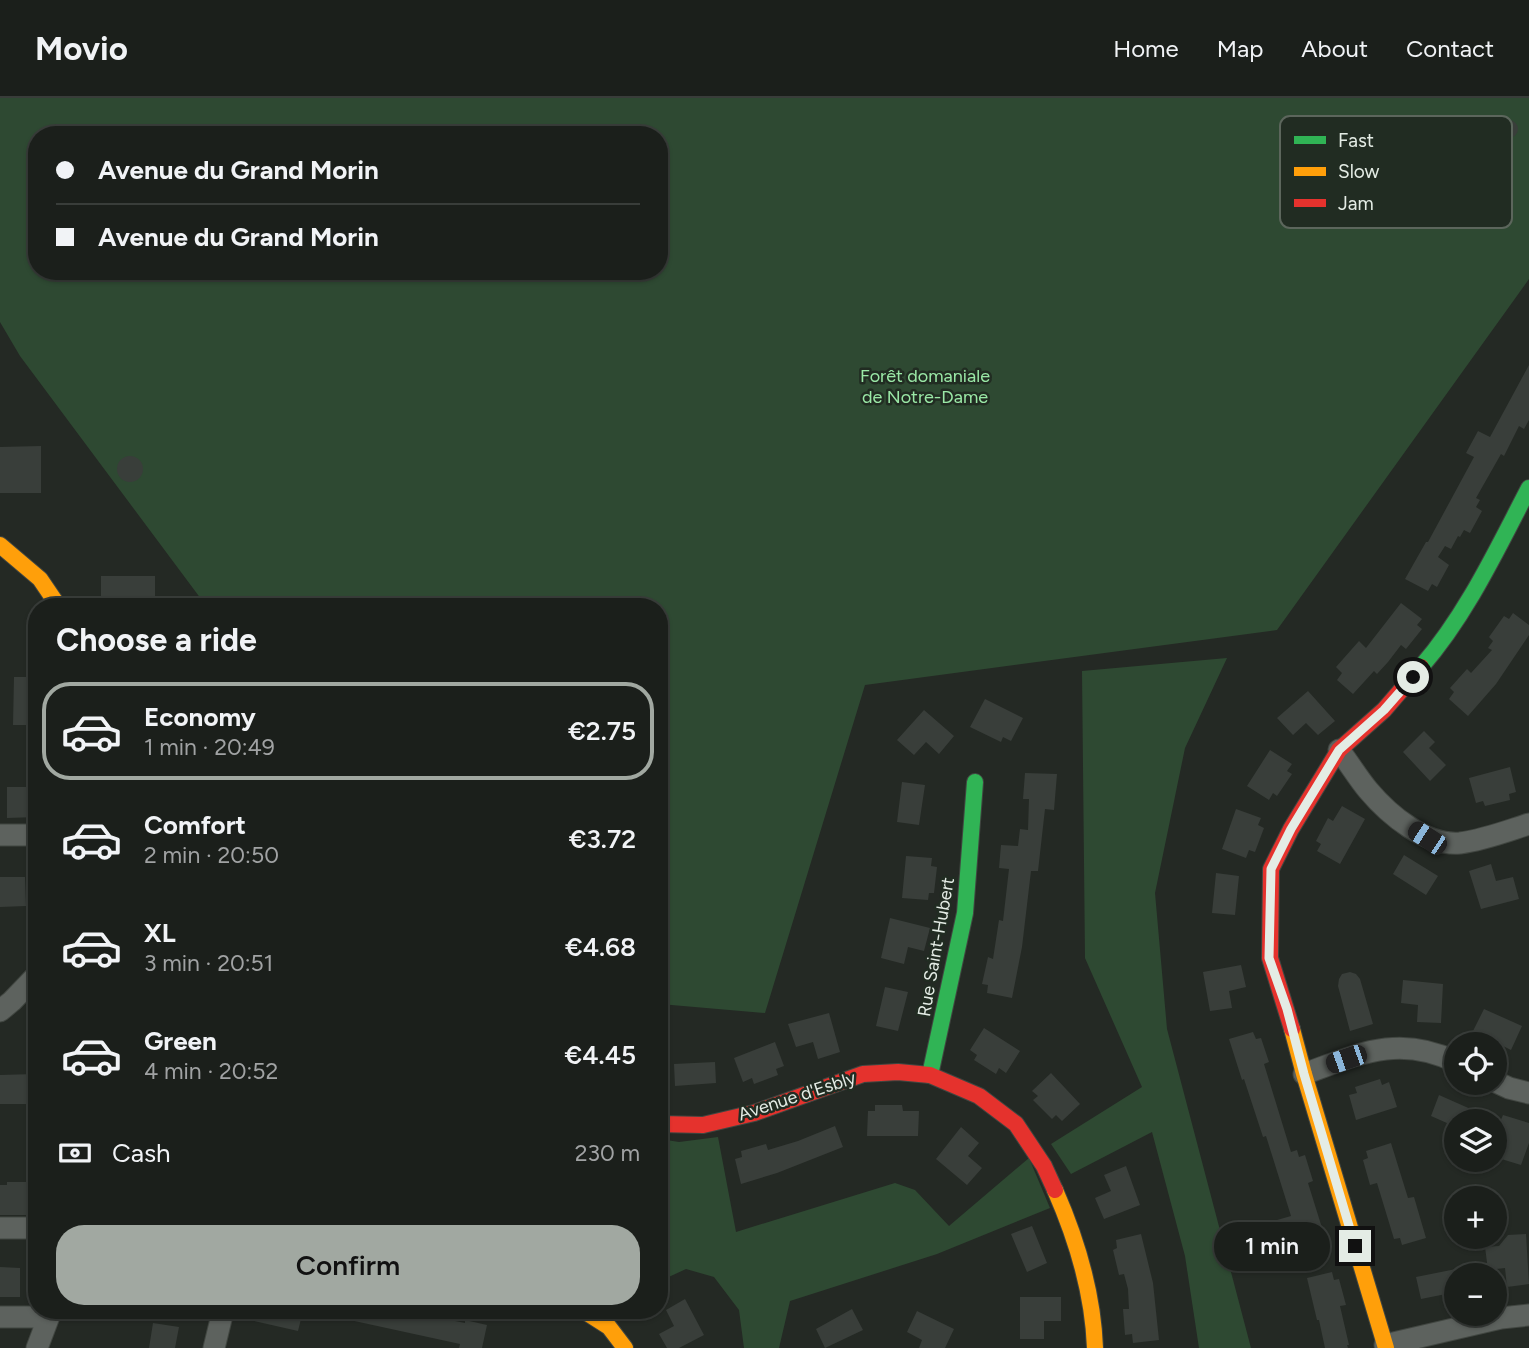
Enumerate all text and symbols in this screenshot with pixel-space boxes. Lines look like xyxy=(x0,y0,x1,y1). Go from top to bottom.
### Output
text: Movio xyxy=(35,29,128,68)
text: Home xyxy=(1113,34,1179,63)
text: Map xyxy=(1217,34,1263,63)
text: About xyxy=(1301,34,1368,63)
text: Contact xyxy=(1406,34,1494,63)
legend xyxy=(1280,116,1512,228)
text: Fast xyxy=(1338,129,1374,152)
text: Avenue du Grand Morin xyxy=(98,154,379,186)
text: Slow xyxy=(1338,160,1380,183)
text: Jam xyxy=(1338,192,1374,215)
text: Avenue du Grand Morin xyxy=(98,221,379,253)
park label: Forêt domaniale de Notre-Dame xyxy=(860,365,990,408)
text: Choose a ride xyxy=(56,621,257,659)
route start xyxy=(1397,661,1429,693)
icon: car xyxy=(60,700,123,763)
text: Economy xyxy=(144,701,256,733)
text: €2.75 xyxy=(568,715,636,747)
text: 1 min · 20:49 xyxy=(144,733,275,761)
icon: car xyxy=(60,808,123,871)
text: Comfort xyxy=(144,809,246,841)
car xyxy=(1404,818,1451,858)
text: €3.72 xyxy=(569,823,636,855)
text: 2 min · 20:50 xyxy=(144,841,279,869)
street label: Rue Saint-Hubert xyxy=(913,875,959,1018)
icon: car xyxy=(60,916,123,979)
text: XL xyxy=(144,917,176,949)
text: €4.68 xyxy=(565,931,636,963)
text: 3 min · 20:51 xyxy=(144,949,273,977)
icon: car xyxy=(60,1024,123,1087)
text: Green xyxy=(144,1025,217,1057)
map controls xyxy=(1444,1032,1507,1326)
button: locate xyxy=(1444,1032,1507,1095)
text: €4.45 xyxy=(565,1039,636,1071)
car xyxy=(1323,1042,1370,1076)
text: 4 min · 20:52 xyxy=(144,1057,278,1085)
street label: Avenue d'Esbly xyxy=(735,1066,859,1125)
button: layers xyxy=(1444,1109,1507,1172)
icon: cash xyxy=(56,1134,94,1172)
text: Cash xyxy=(112,1137,171,1169)
text: 230 m xyxy=(575,1139,640,1167)
button: + xyxy=(1444,1186,1507,1249)
callout: 1 min xyxy=(1215,1222,1330,1270)
button: Confirm xyxy=(56,1225,640,1305)
route end xyxy=(1339,1230,1371,1262)
text: 1 min xyxy=(1245,1232,1299,1260)
button: − xyxy=(1444,1263,1507,1326)

